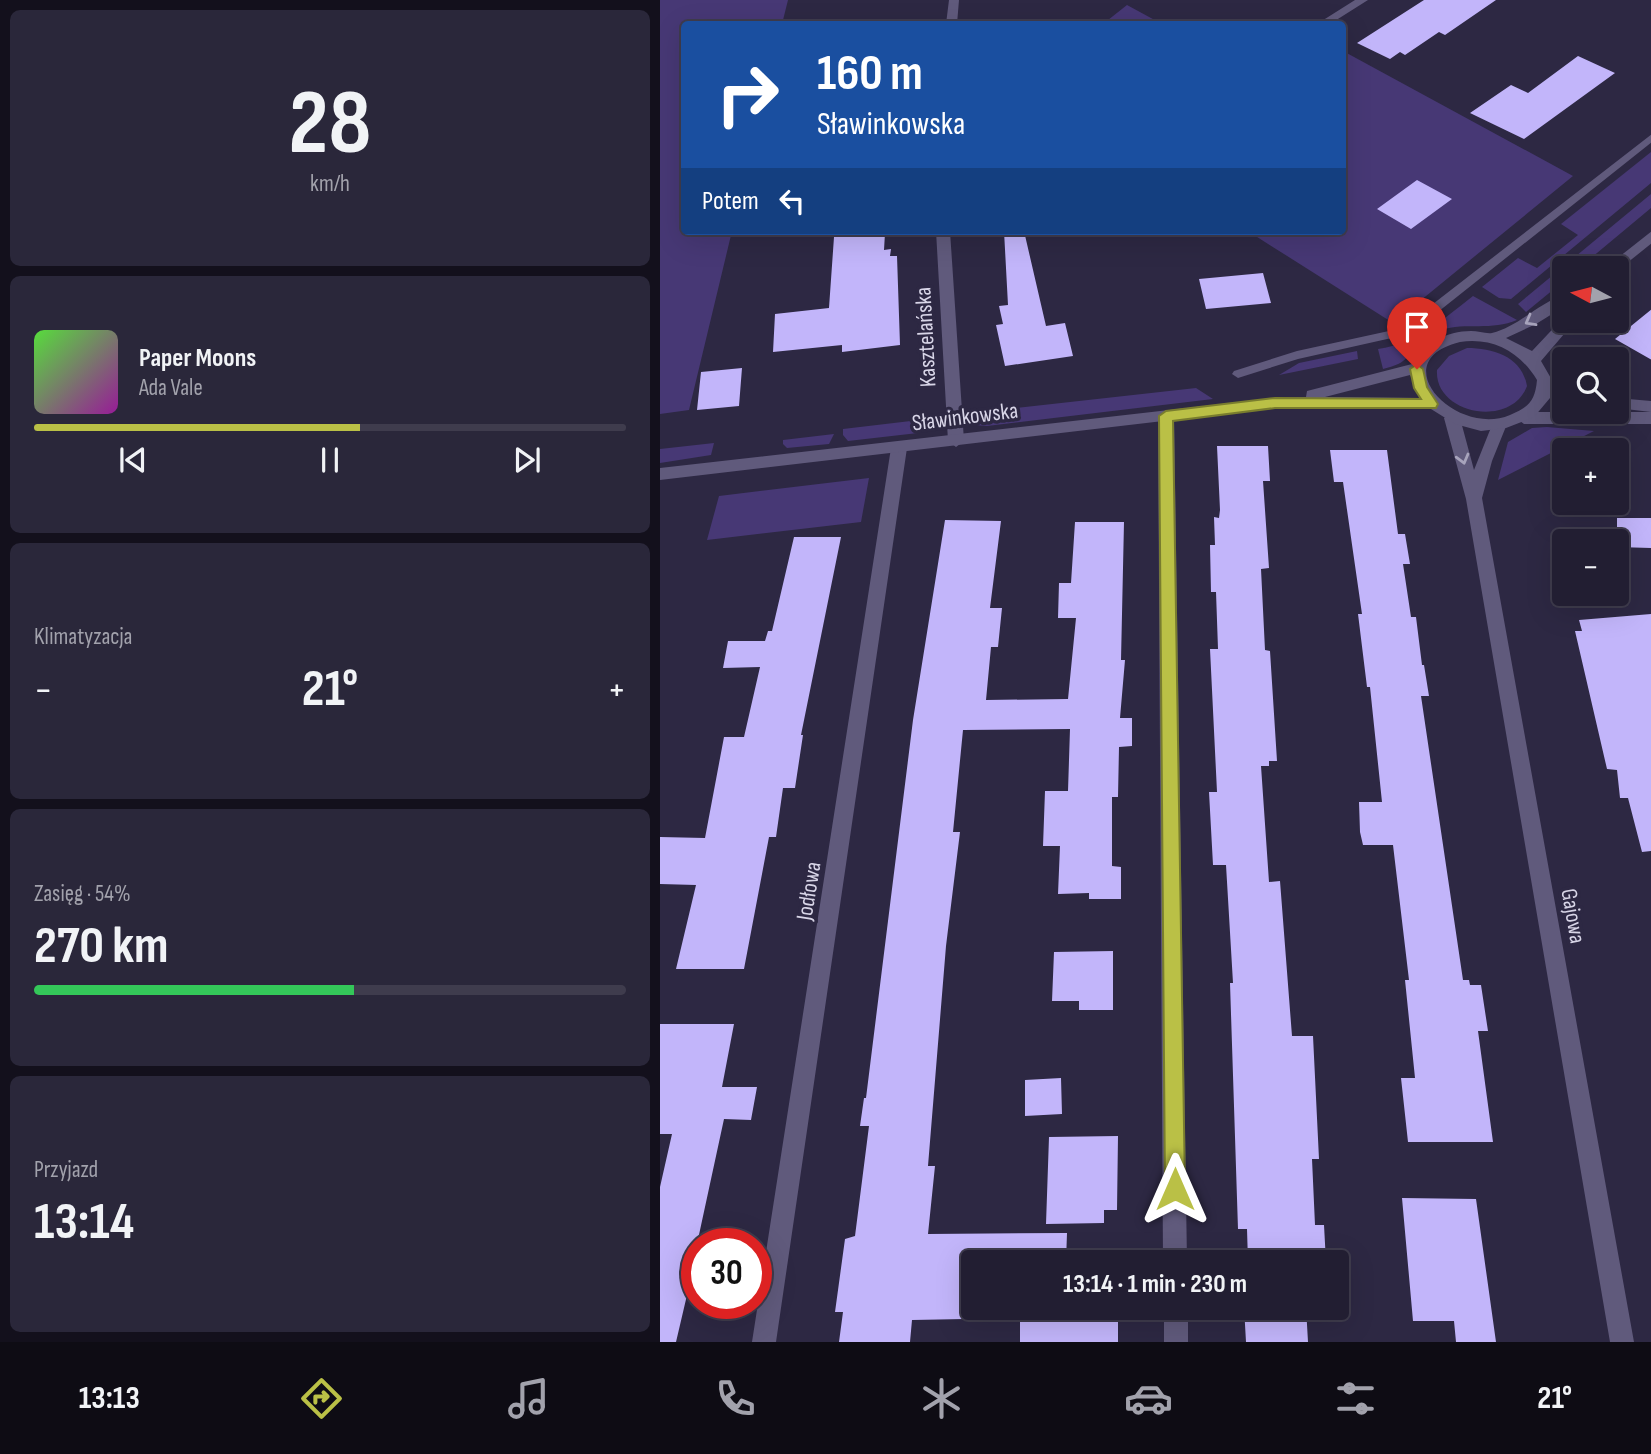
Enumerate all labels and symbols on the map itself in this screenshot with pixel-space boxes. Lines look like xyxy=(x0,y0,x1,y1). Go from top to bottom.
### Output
north arrow xyxy=(1552,256,1630,332)
street label: Kasztelańska xyxy=(909,286,943,388)
pin xyxy=(1387,297,1447,369)
one-way arrow xyxy=(1525,312,1537,326)
street label: Sławinkowska xyxy=(910,397,1020,437)
one-way arrow xyxy=(1455,453,1469,465)
street label: Jodłowa xyxy=(790,860,827,923)
street label: Gajowa xyxy=(1554,886,1592,946)
position arrow xyxy=(1138,1152,1212,1226)
speed limit sign: 30 xyxy=(681,1228,772,1319)

